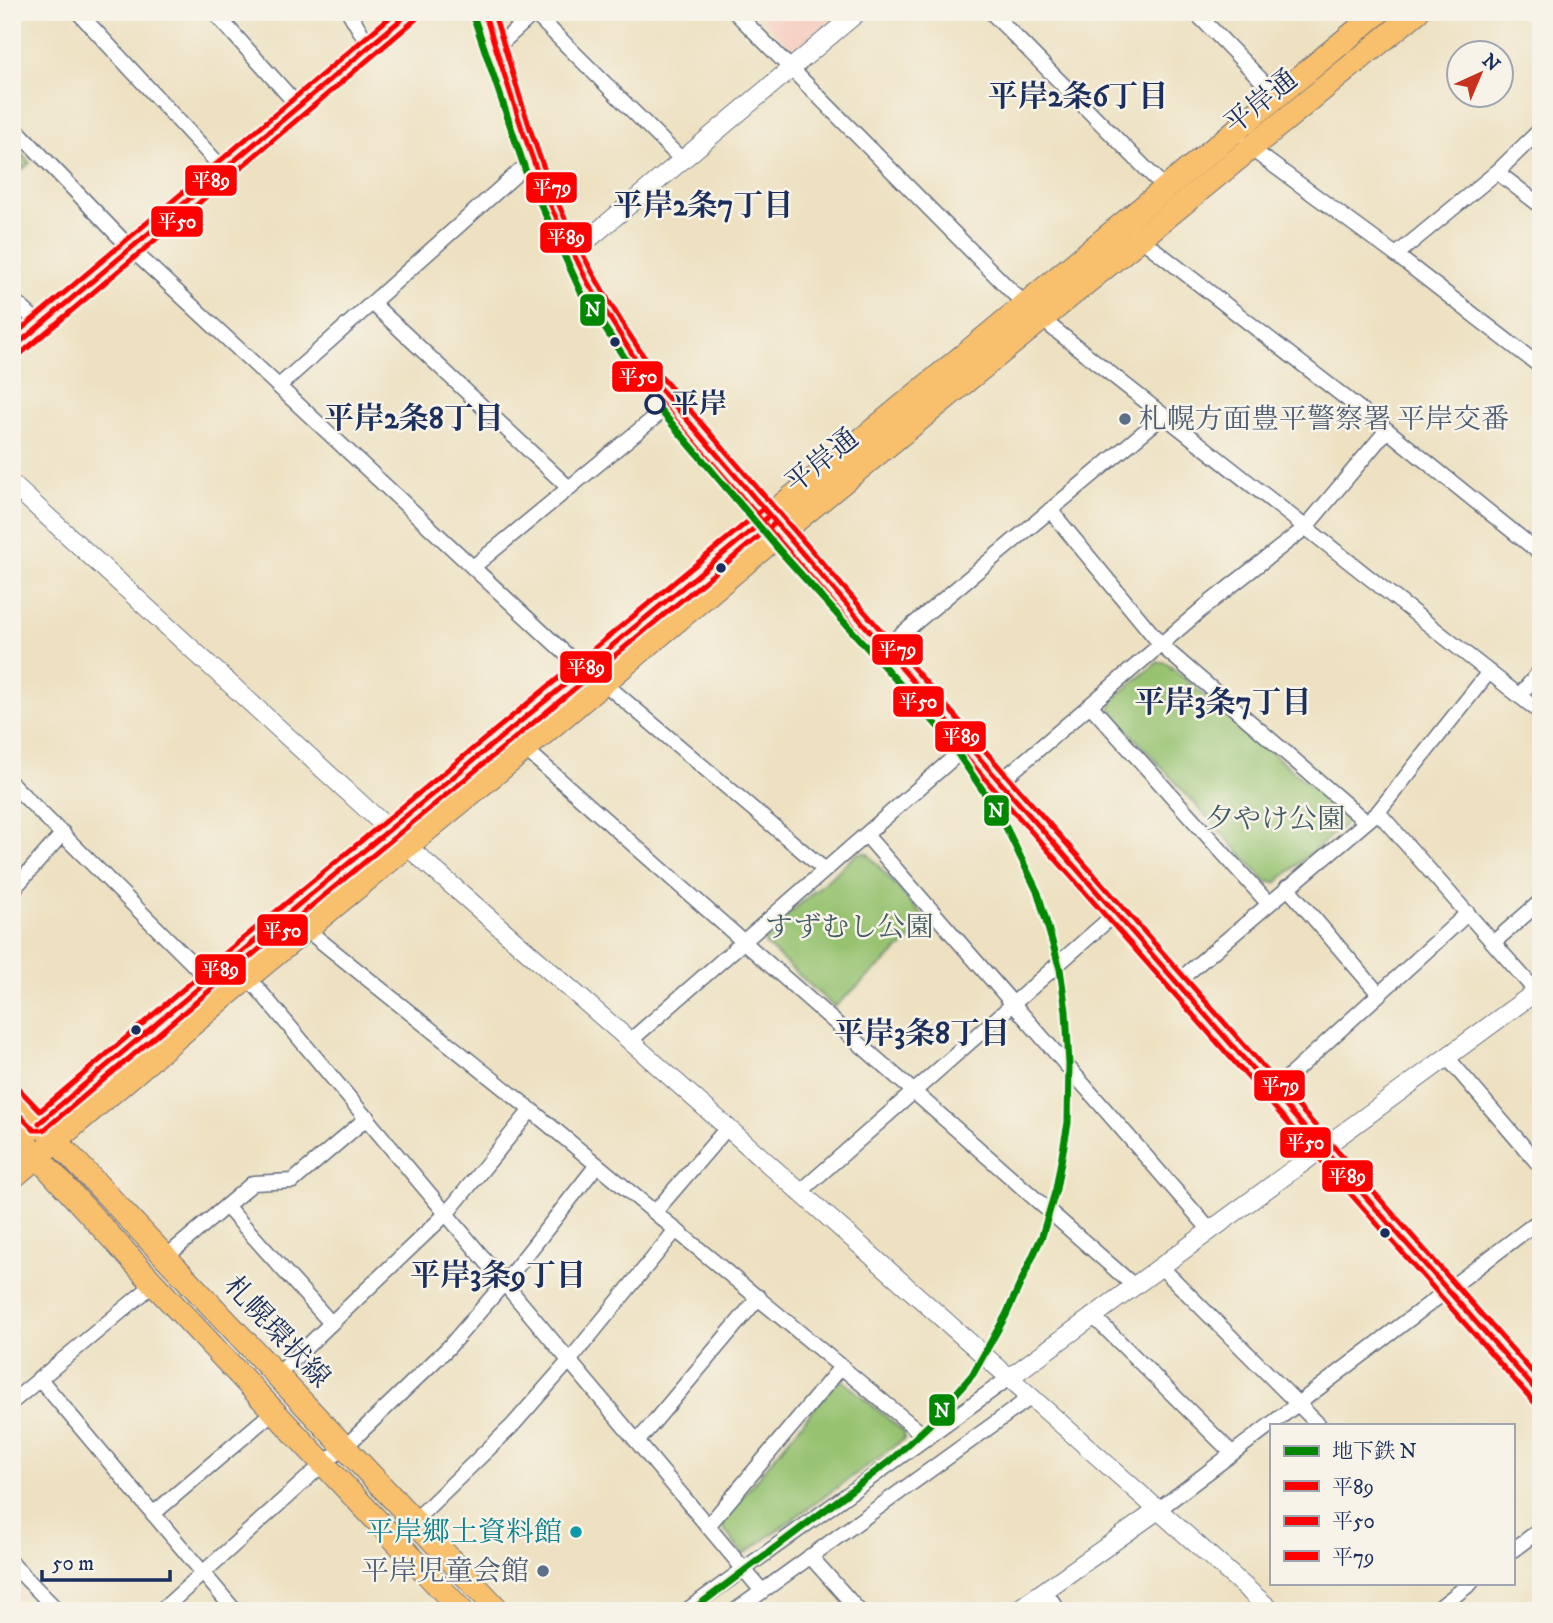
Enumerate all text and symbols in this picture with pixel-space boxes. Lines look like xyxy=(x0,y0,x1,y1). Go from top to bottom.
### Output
north arrow xyxy=(1444,38,1514,108)
text: N xyxy=(1477,49,1505,77)
street label: 平岸通 xyxy=(1217,62,1305,142)
district label: 平岸2条6丁目 xyxy=(988,79,1168,116)
line badge: 平89 xyxy=(184,164,238,197)
text: 平89 xyxy=(192,170,230,193)
line badge: 平79 xyxy=(525,171,578,204)
text: 平79 xyxy=(533,177,571,200)
district label: 平岸2条7丁目 xyxy=(613,188,793,225)
line badge: 平50 xyxy=(150,205,204,238)
text: 平50 xyxy=(158,211,196,234)
line badge: 平89 xyxy=(539,221,593,254)
text: 平89 xyxy=(547,227,585,250)
line badge: N xyxy=(579,293,606,327)
text: N xyxy=(585,299,601,322)
unlabelled marker xyxy=(608,335,622,349)
line badge: 平50 xyxy=(611,360,664,393)
text: 平50 xyxy=(619,366,657,389)
place label: 平岸 xyxy=(671,387,727,422)
marker: 平岸 xyxy=(645,394,665,414)
district label: 平岸2条8丁目 xyxy=(324,401,504,438)
place label: 札幌方面豊平警察署 平岸交番 xyxy=(1139,402,1509,437)
marker: 札幌方面豊平警察署 平岸交番 xyxy=(1117,411,1133,427)
street label: 平岸通 xyxy=(778,421,866,501)
unlabelled marker xyxy=(714,561,728,575)
line badge: 平79 xyxy=(871,633,924,666)
text: 平79 xyxy=(878,639,916,662)
line badge: 平89 xyxy=(559,650,613,684)
text: 平89 xyxy=(567,657,605,680)
line badge: 平50 xyxy=(892,685,945,718)
district label: 平岸3条7丁目 xyxy=(1135,685,1312,722)
text: 平50 xyxy=(899,691,937,714)
line badge: 平89 xyxy=(934,720,987,753)
text: 平89 xyxy=(942,726,980,749)
line badge: N xyxy=(983,794,1010,827)
text: N xyxy=(988,800,1004,823)
park label: 夕やけ公園 xyxy=(1205,802,1345,837)
park label: すずむし公園 xyxy=(765,910,933,945)
line badge: 平50 xyxy=(256,913,309,947)
text: 平50 xyxy=(263,920,301,943)
line badge: 平89 xyxy=(194,953,247,986)
text: 平89 xyxy=(201,959,239,982)
district label: 平岸3条8丁目 xyxy=(834,1016,1010,1053)
unlabelled marker xyxy=(129,1023,143,1037)
line badge: 平79 xyxy=(1253,1069,1306,1102)
text: 平79 xyxy=(1261,1075,1299,1098)
line badge: 平50 xyxy=(1279,1126,1332,1159)
text: 平50 xyxy=(1286,1132,1324,1155)
line badge: 平89 xyxy=(1321,1159,1374,1193)
text: 平89 xyxy=(1328,1166,1366,1189)
unlabelled marker xyxy=(1378,1226,1392,1240)
district label: 平岸3条9丁目 xyxy=(410,1258,586,1295)
street label: 札幌環状線 xyxy=(216,1269,338,1395)
line badge: N xyxy=(928,1393,956,1427)
text: N xyxy=(934,1400,950,1423)
legend xyxy=(1270,1424,1514,1584)
text: 地下鉄 N xyxy=(1332,1439,1417,1465)
text: 平89 xyxy=(1332,1475,1374,1501)
text: 平50 xyxy=(1332,1509,1375,1535)
place label: 平岸郷土資料館 xyxy=(366,1515,562,1550)
marker: 平岸郷土資料館 xyxy=(568,1524,584,1540)
scale bar xyxy=(42,1539,170,1583)
text: 平79 xyxy=(1332,1545,1375,1571)
text: 50 m xyxy=(52,1551,94,1577)
place label: 平岸児童会館 xyxy=(361,1554,529,1589)
marker: 平岸児童会館 xyxy=(535,1563,551,1579)

